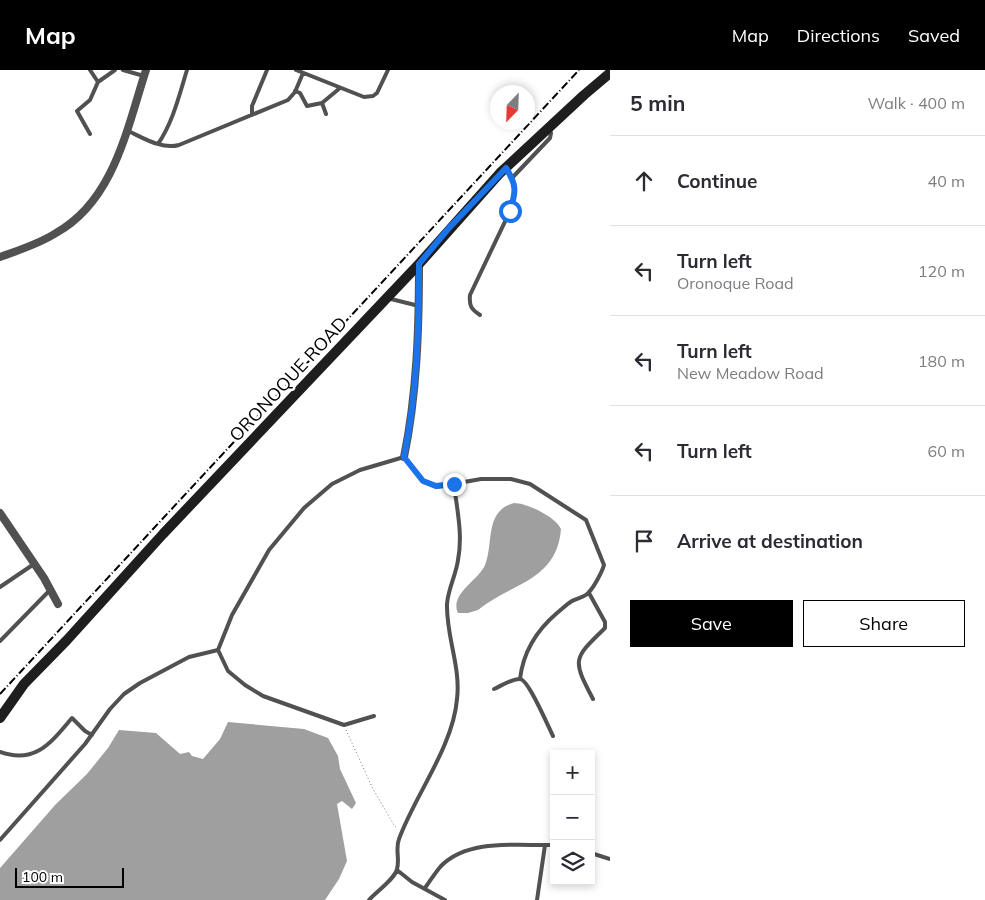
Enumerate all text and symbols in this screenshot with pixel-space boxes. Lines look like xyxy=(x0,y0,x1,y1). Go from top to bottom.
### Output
text: Map xyxy=(25,20,76,50)
text: Map xyxy=(732,24,769,47)
text: Directions xyxy=(797,24,880,47)
text: Saved xyxy=(908,24,960,47)
north arrow xyxy=(490,85,535,130)
text: 5 min xyxy=(630,90,685,116)
text: Walk · 400 m xyxy=(867,93,965,113)
icon: ahead xyxy=(630,167,658,195)
text: Continue xyxy=(677,169,757,193)
text: 40 m xyxy=(928,171,965,191)
route start xyxy=(499,200,522,223)
text: Turn left xyxy=(677,249,752,273)
icon: left xyxy=(630,257,658,285)
text: 120 m xyxy=(918,261,965,281)
text: Oronoque Road xyxy=(677,273,794,293)
street label: ORONOQUE ROAD xyxy=(224,312,352,446)
text: Turn left xyxy=(677,339,752,363)
icon: left xyxy=(630,347,658,375)
text: 180 m xyxy=(918,351,965,371)
text: New Meadow Road xyxy=(677,363,824,383)
icon: left xyxy=(630,437,658,465)
text: Turn left xyxy=(677,439,752,463)
text: 60 m xyxy=(928,441,965,461)
route end xyxy=(443,473,466,496)
icon: arrive xyxy=(630,527,658,555)
text: Arrive at destination xyxy=(677,529,863,553)
button: Save xyxy=(630,600,793,647)
button: Share xyxy=(803,600,965,647)
map controls xyxy=(550,750,595,885)
button: + xyxy=(550,750,595,795)
button: − xyxy=(550,795,595,840)
button: layers xyxy=(550,840,595,885)
scale bar xyxy=(15,865,124,888)
text: 100 m xyxy=(22,868,63,886)

